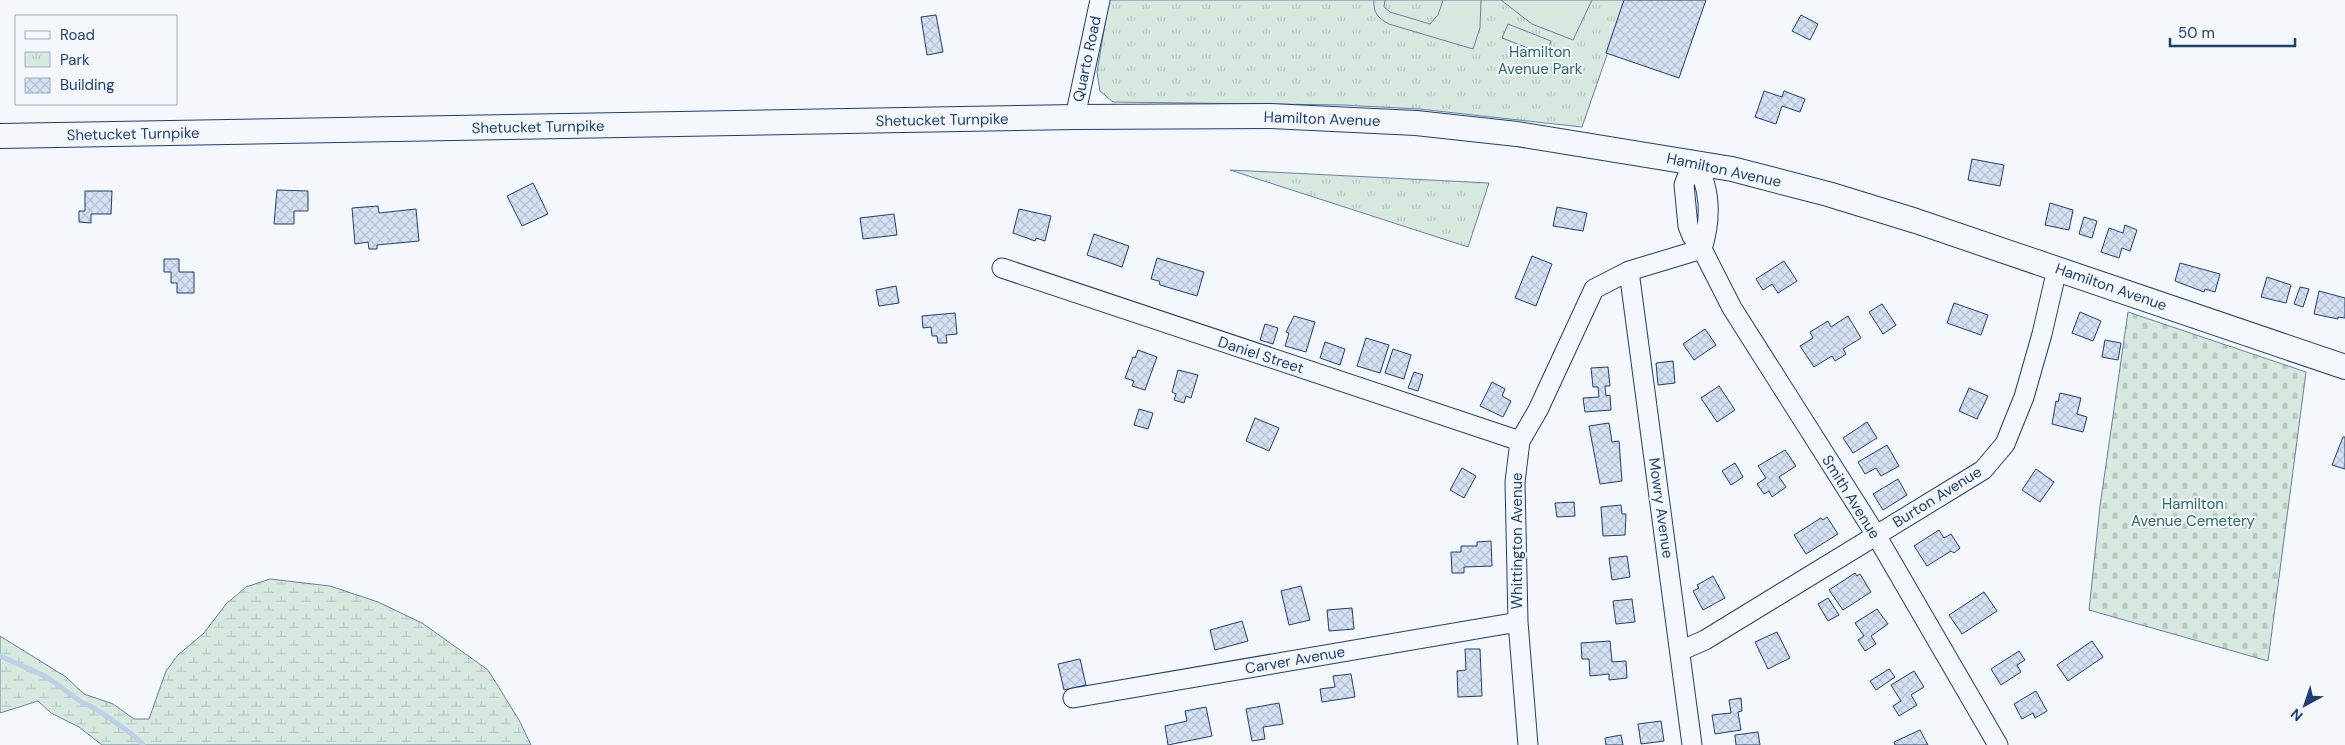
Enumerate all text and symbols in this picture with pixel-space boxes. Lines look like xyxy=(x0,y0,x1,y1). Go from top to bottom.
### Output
street label: Quarto Road xyxy=(1068,14,1106,104)
legend xyxy=(15,15,178,105)
scale bar xyxy=(2170,15,2295,47)
text: 50 m xyxy=(2178,23,2215,43)
text: Road xyxy=(60,25,95,45)
park label: Hamilton Avenue Park xyxy=(1498,42,1583,79)
text: Park xyxy=(60,50,90,70)
text: Building xyxy=(60,75,115,95)
street label: Hamilton Avenue xyxy=(1263,107,1381,131)
street label: Shetucket Turnpike xyxy=(875,109,1009,131)
street label: Shetucket Turnpike xyxy=(471,116,605,138)
street label: Shetucket Turnpike xyxy=(66,123,200,145)
street label: Hamilton Avenue xyxy=(1665,148,1783,192)
street label: Hamilton Avenue xyxy=(2053,259,2169,315)
street label: Daniel Street xyxy=(1216,332,1307,378)
street label: Smith Avenue xyxy=(1817,451,1885,543)
street label: Mowry Avenue xyxy=(1644,456,1678,560)
street label: Burton Avenue xyxy=(1889,462,1985,532)
street label: Whittington Avenue xyxy=(1507,472,1527,610)
park label: Hamilton Avenue Cemetery xyxy=(2131,494,2256,531)
street label: Carver Avenue xyxy=(1244,641,1346,679)
north arrow xyxy=(2280,680,2330,730)
text: N xyxy=(2287,705,2306,725)

